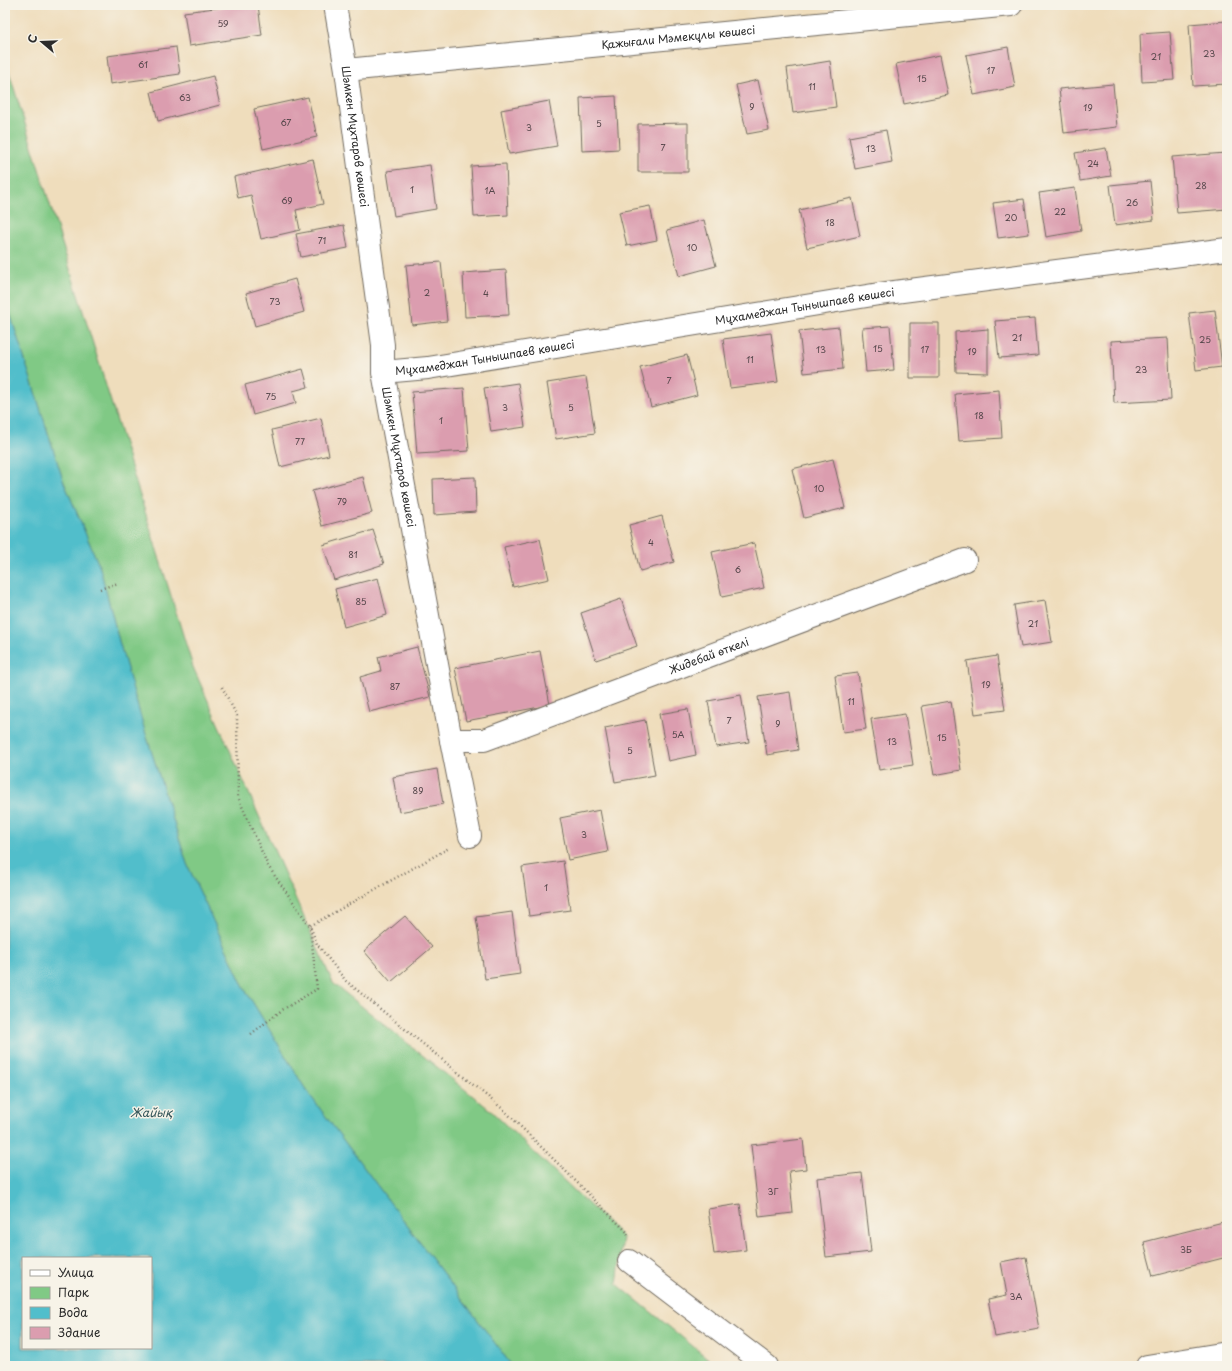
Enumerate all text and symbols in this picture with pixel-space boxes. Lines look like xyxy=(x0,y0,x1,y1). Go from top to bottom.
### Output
house number: 59 xyxy=(217,16,229,30)
street label: Қажығали Мәмекұлы көшесі xyxy=(601,21,756,53)
north arrow xyxy=(22,22,62,62)
text: С xyxy=(23,32,41,45)
house number: 23 xyxy=(1203,46,1215,60)
house number: 21 xyxy=(1151,49,1161,63)
house number: 61 xyxy=(138,57,148,71)
house number: 17 xyxy=(987,63,996,77)
street label: Шәмкен Мұхтаров көшесі xyxy=(338,65,373,208)
house number: 15 xyxy=(917,71,927,85)
house number: 11 xyxy=(808,79,816,93)
house number: 63 xyxy=(179,90,191,104)
house number: 9 xyxy=(749,99,755,113)
house number: 19 xyxy=(1083,100,1093,114)
house number: 67 xyxy=(280,115,292,129)
house number: 5 xyxy=(596,116,602,130)
house number: 3 xyxy=(526,120,532,134)
house number: 7 xyxy=(660,140,666,154)
house number: 13 xyxy=(866,141,876,155)
house number: 24 xyxy=(1087,156,1099,170)
house number: 28 xyxy=(1195,178,1207,192)
house number: 1 xyxy=(410,182,414,196)
house number: 1А xyxy=(485,183,496,197)
house number: 69 xyxy=(281,193,293,207)
house number: 26 xyxy=(1126,195,1138,209)
house number: 22 xyxy=(1054,204,1066,218)
house number: 20 xyxy=(1005,210,1018,224)
house number: 18 xyxy=(825,215,835,229)
house number: 71 xyxy=(318,233,326,247)
house number: 10 xyxy=(687,240,698,254)
street label: Мұхамеджан Тынышпаев көшесі xyxy=(714,283,895,329)
house number: 2 xyxy=(424,285,430,299)
house number: 4 xyxy=(483,286,489,300)
house number: 73 xyxy=(270,294,280,308)
house number: 21 xyxy=(1012,330,1022,344)
house number: 25 xyxy=(1199,332,1211,346)
street label: Мұхамеджан Тынышпаев көшесі xyxy=(394,335,576,379)
house number: 15 xyxy=(873,341,883,355)
house number: 13 xyxy=(816,342,826,356)
house number: 17 xyxy=(921,342,930,356)
house number: 19 xyxy=(967,344,977,358)
house number: 11 xyxy=(746,352,754,366)
house number: 23 xyxy=(1135,362,1147,376)
house number: 7 xyxy=(666,373,672,387)
street label: Шәмкен Мұхтаров көшесі xyxy=(378,385,421,529)
house number: 75 xyxy=(266,389,276,403)
house number: 3 xyxy=(502,400,508,414)
house number: 5 xyxy=(568,400,574,414)
house number: 18 xyxy=(974,408,984,422)
house number: 1 xyxy=(439,413,443,427)
house number: 77 xyxy=(295,434,305,448)
house number: 10 xyxy=(814,481,825,495)
house number: 79 xyxy=(337,494,347,508)
house number: 4 xyxy=(648,535,654,549)
house number: 81 xyxy=(348,547,358,561)
house number: 6 xyxy=(735,562,741,576)
house number: 85 xyxy=(355,594,367,608)
house number: 21 xyxy=(1028,616,1038,630)
street label: Жидебай өткелі xyxy=(666,633,751,678)
house number: 19 xyxy=(981,677,991,691)
house number: 87 xyxy=(390,679,400,693)
house number: 11 xyxy=(847,694,855,708)
house number: 7 xyxy=(726,713,732,727)
house number: 9 xyxy=(775,716,781,730)
house number: 5А xyxy=(672,727,684,741)
house number: 15 xyxy=(937,730,947,744)
house number: 13 xyxy=(887,734,897,748)
house number: 5 xyxy=(627,743,633,757)
house number: 89 xyxy=(413,783,423,797)
house number: 3 xyxy=(581,827,587,841)
house number: 1 xyxy=(544,880,548,894)
water label: Жайық xyxy=(130,1103,174,1121)
house number: 3Г xyxy=(768,1184,779,1198)
house number: 3Б xyxy=(1180,1242,1192,1256)
legend xyxy=(22,1257,152,1349)
text: Улица xyxy=(58,1263,94,1281)
text: Парк xyxy=(58,1283,90,1301)
house number: 3А xyxy=(1010,1289,1023,1303)
text: Вода xyxy=(58,1303,88,1321)
text: Здание xyxy=(58,1323,100,1341)

